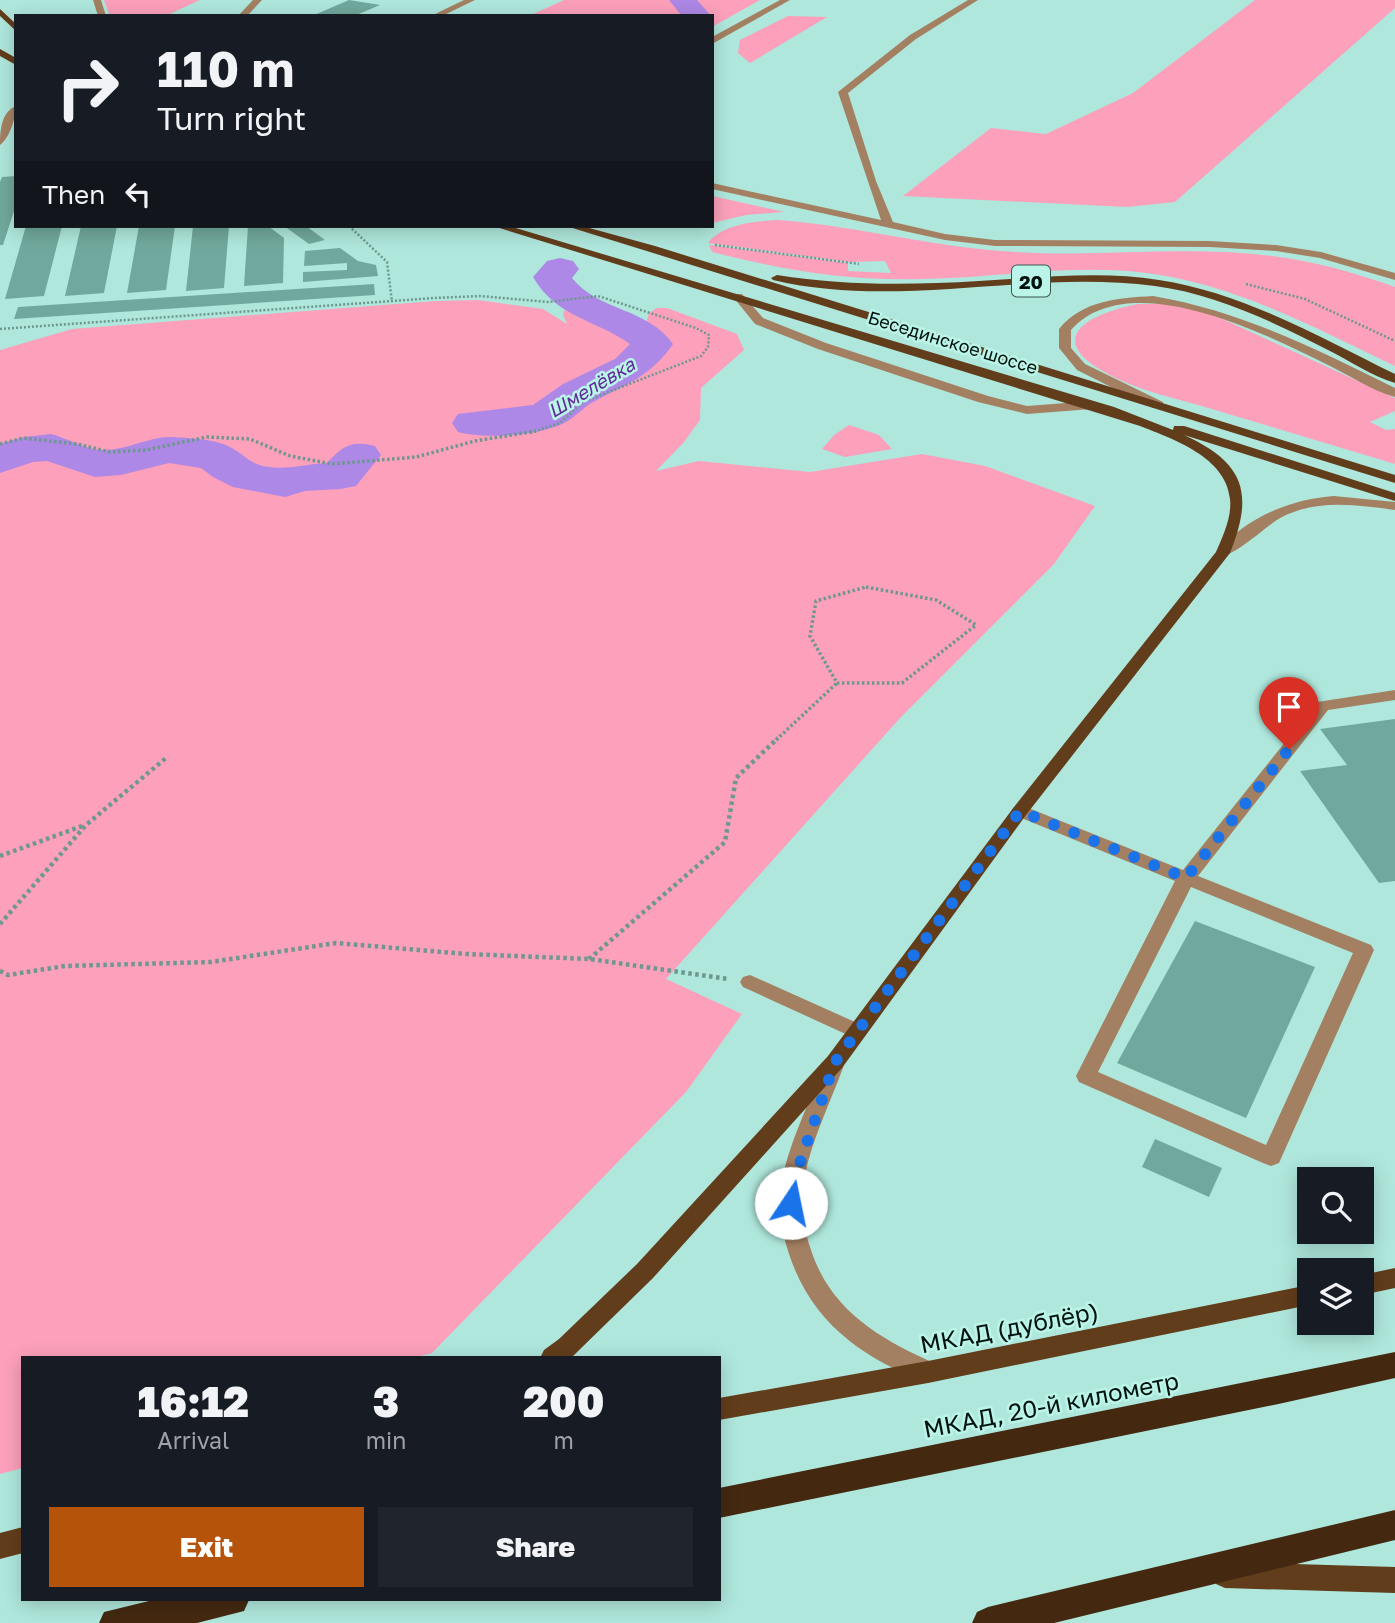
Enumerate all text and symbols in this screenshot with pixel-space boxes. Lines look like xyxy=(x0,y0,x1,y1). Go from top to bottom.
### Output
text: 110 m xyxy=(157,39,294,98)
icon: right xyxy=(42,42,133,133)
text: Turn right xyxy=(157,99,306,137)
icon: left xyxy=(119,175,157,213)
text: Then xyxy=(42,179,105,210)
road number: 20 xyxy=(1012,266,1050,296)
street label: Бесединское шоссе xyxy=(865,306,1041,378)
water label: Шмелёвка xyxy=(543,351,640,422)
pin xyxy=(1259,677,1319,749)
icon: arrive xyxy=(1270,688,1308,726)
position arrow xyxy=(754,1166,828,1240)
map controls xyxy=(1297,1167,1374,1335)
button: search xyxy=(1297,1167,1374,1244)
button: layers xyxy=(1297,1258,1374,1335)
street label: МКАД (дублёр) xyxy=(917,1296,1101,1358)
street label: МКАД, 20-й километр xyxy=(921,1365,1181,1443)
text: 16:12 xyxy=(138,1376,249,1426)
text: 3 xyxy=(373,1376,399,1426)
text: 200 xyxy=(523,1376,604,1426)
text: Arrival xyxy=(157,1426,229,1454)
text: min xyxy=(366,1426,406,1454)
text: m xyxy=(553,1426,574,1454)
button: Exit xyxy=(49,1507,364,1587)
button: Share xyxy=(378,1507,693,1587)

